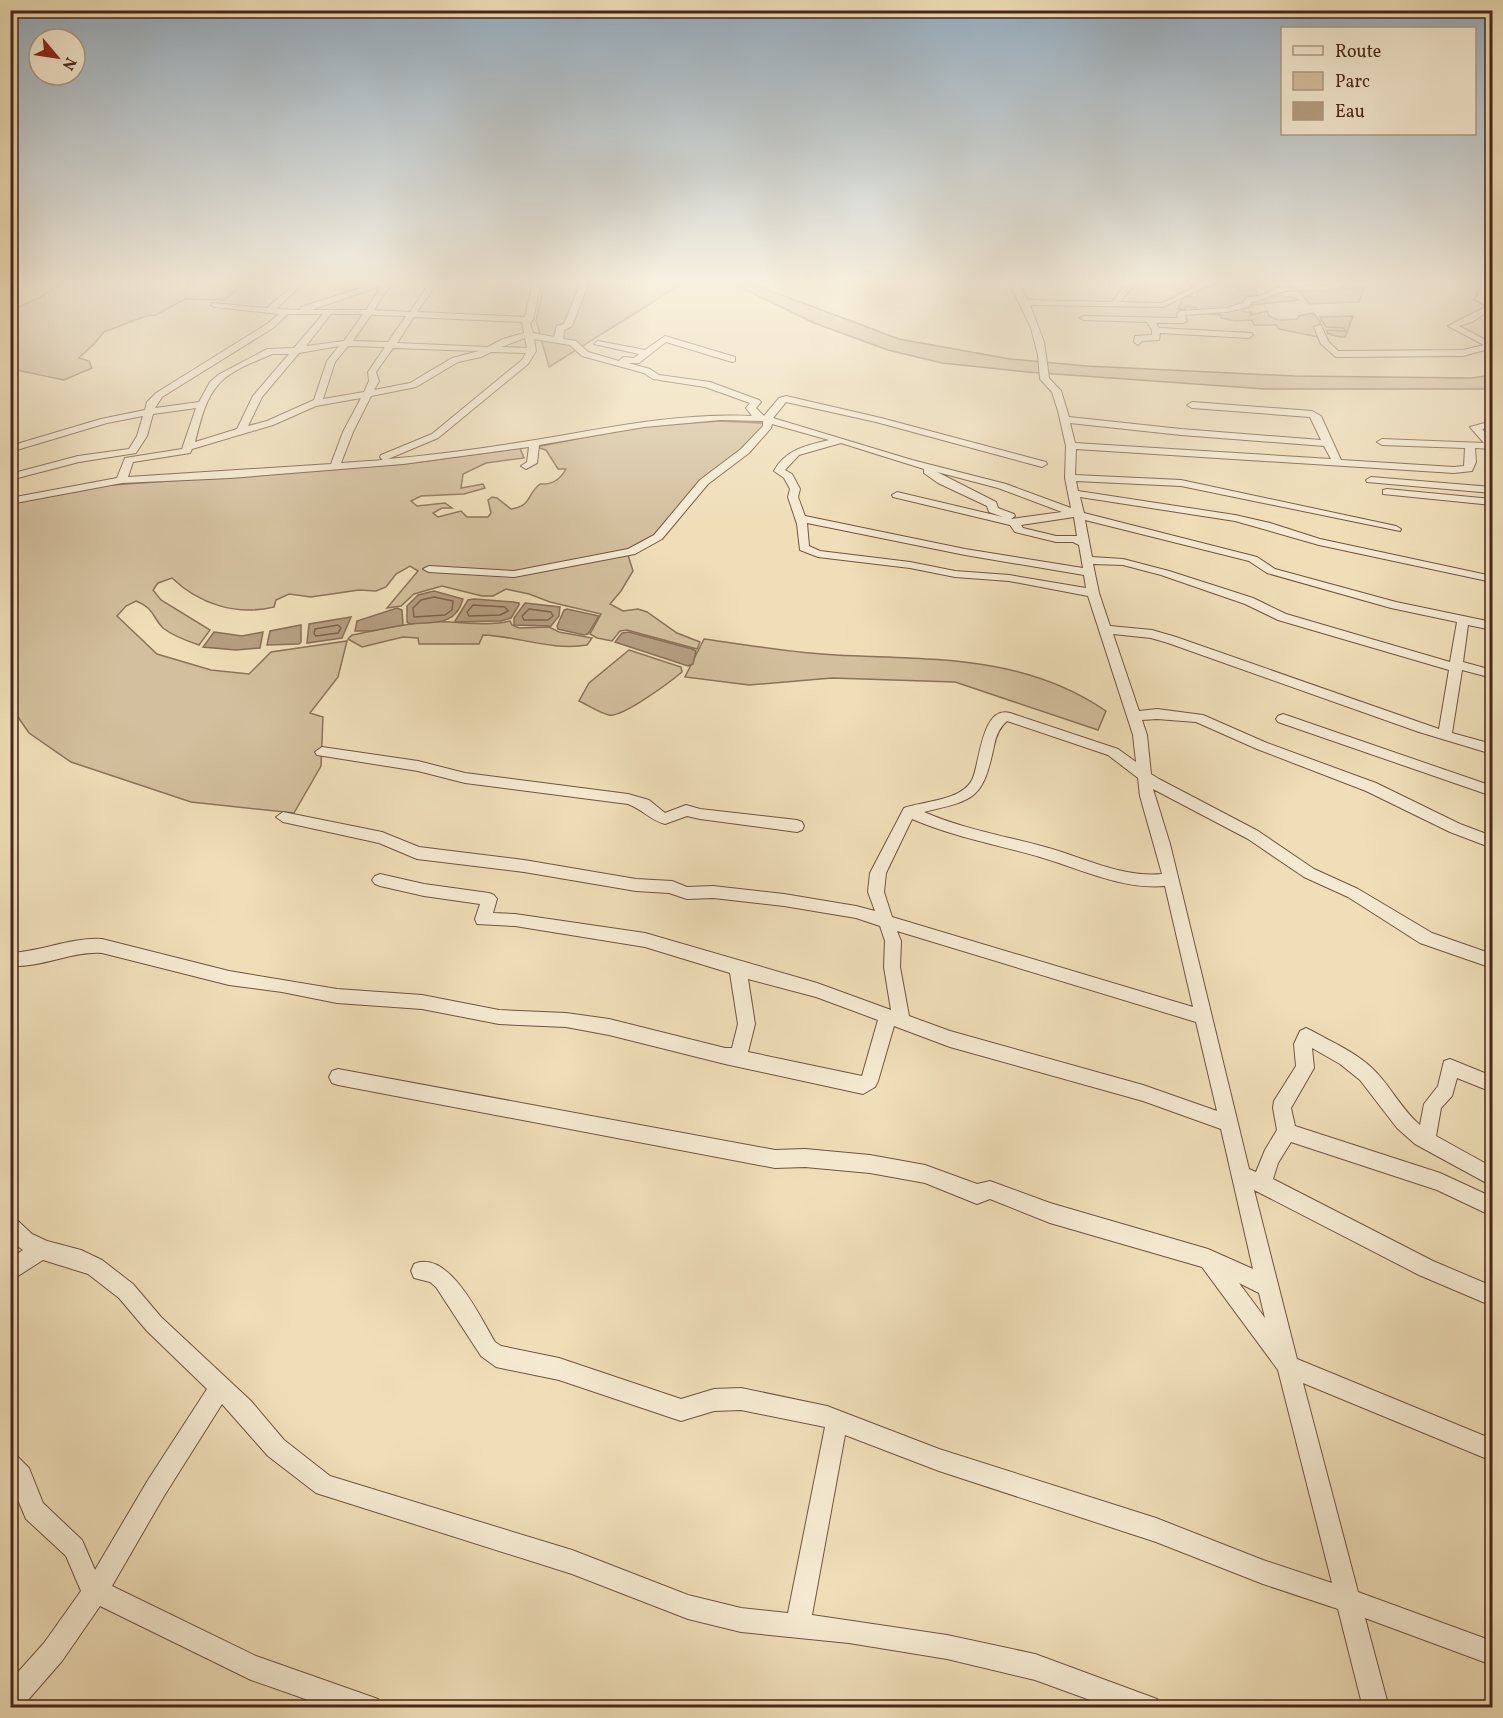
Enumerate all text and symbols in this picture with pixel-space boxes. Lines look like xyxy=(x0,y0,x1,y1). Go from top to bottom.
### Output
north arrow xyxy=(27,27,87,87)
legend xyxy=(1281,27,1476,135)
text: Route xyxy=(1335,40,1381,65)
text: N xyxy=(56,53,81,74)
text: Parc xyxy=(1335,70,1370,95)
text: Eau xyxy=(1335,100,1365,125)

